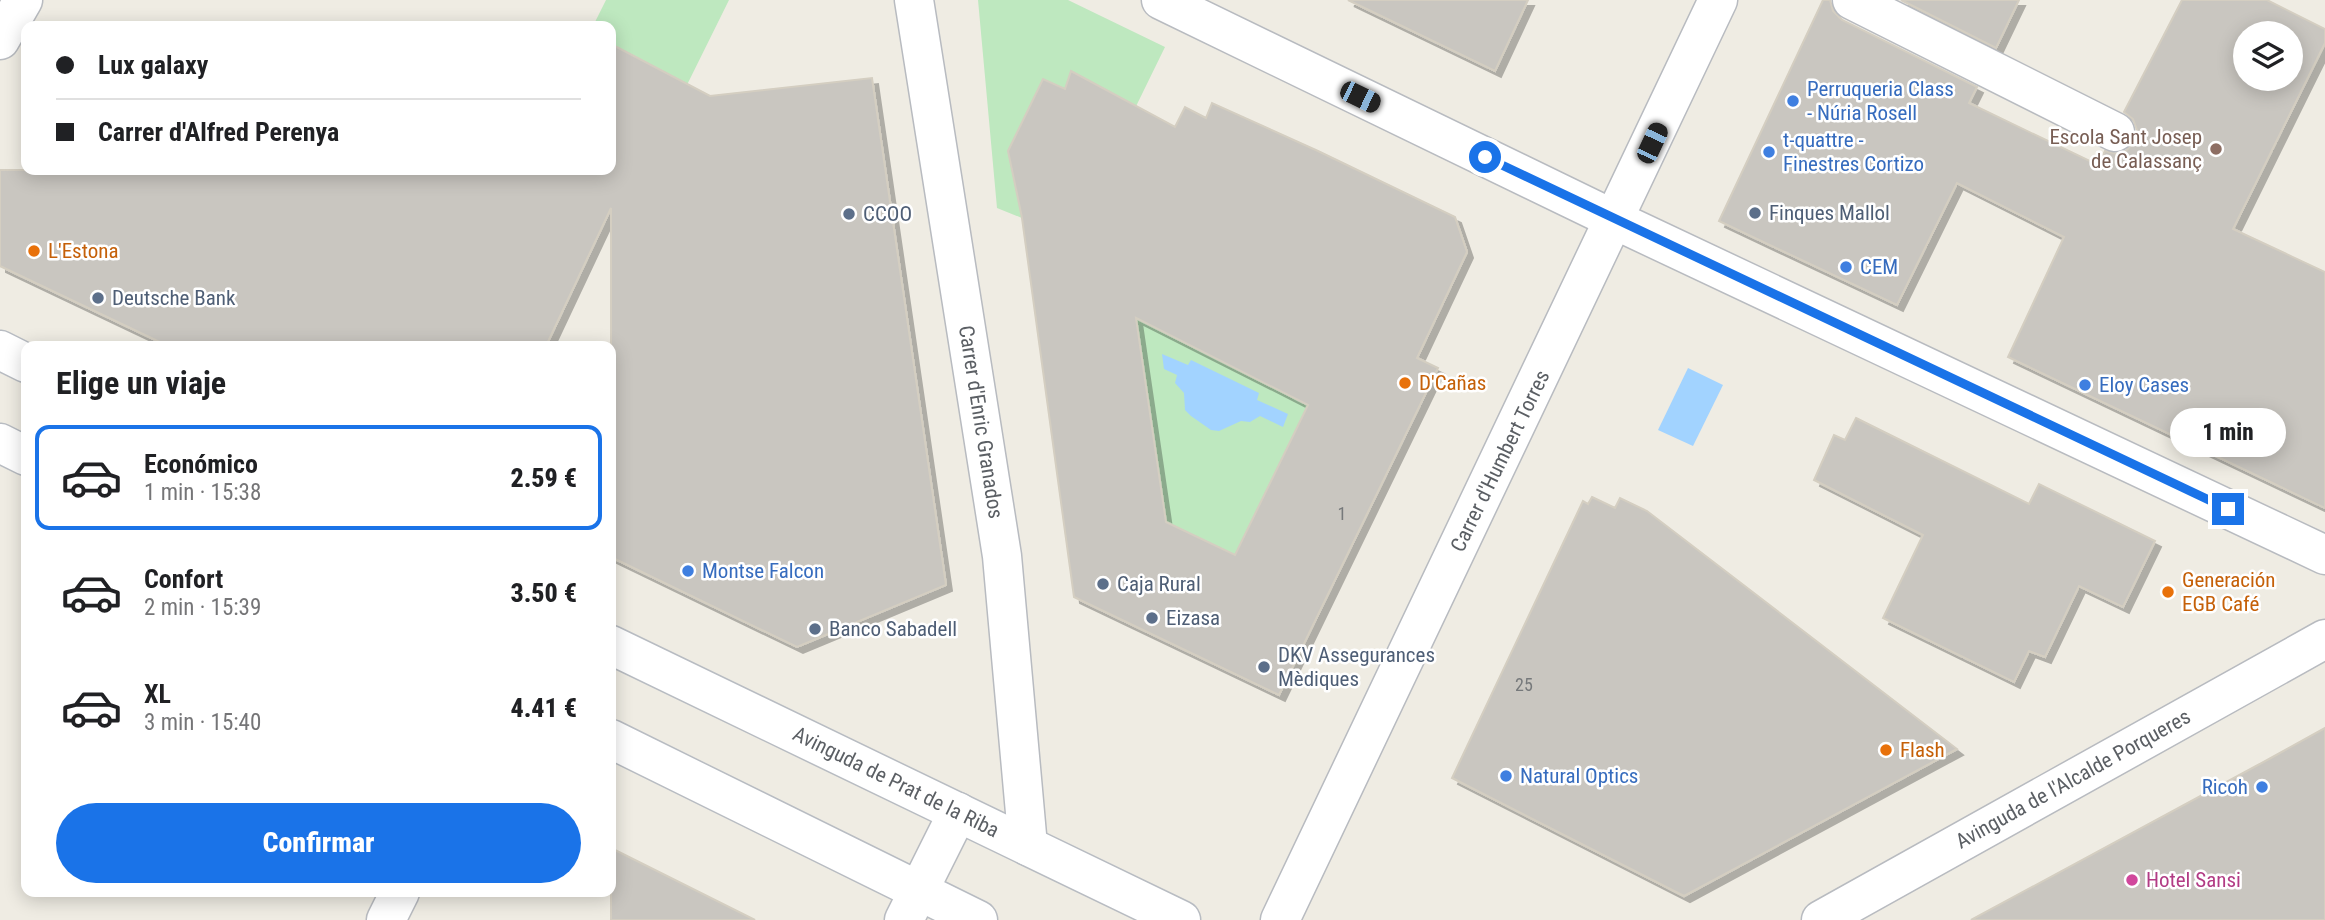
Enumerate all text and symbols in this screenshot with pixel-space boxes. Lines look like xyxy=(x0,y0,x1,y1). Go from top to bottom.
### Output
map controls xyxy=(2233,21,2303,91)
button: layers xyxy=(2233,21,2303,91)
text: Lux galaxy xyxy=(98,50,208,80)
place label: Perruqueria Class - Núria Rosell xyxy=(1807,77,1954,125)
car xyxy=(1337,78,1384,116)
marker: Perruqueria Class - Núria Rosell xyxy=(1785,93,1801,109)
text: Carrer d'Alfred Perenya xyxy=(98,117,339,147)
car xyxy=(1634,120,1671,166)
place label: Escola Sant Josep de Calassanç xyxy=(2049,125,2202,173)
place label: t-quattre - Finestres Cortizo xyxy=(1783,128,1924,176)
route start xyxy=(1469,141,1501,173)
marker: Escola Sant Josep de Calassanç xyxy=(2208,141,2224,157)
marker: t-quattre - Finestres Cortizo xyxy=(1761,144,1777,160)
place label: Finques Mallol xyxy=(1769,201,1890,225)
place label: CCOO xyxy=(863,202,912,226)
marker: Finques Mallol xyxy=(1747,205,1763,221)
marker: CCOO xyxy=(841,206,857,222)
place label: L'Estona xyxy=(48,239,118,263)
marker: L'Estona xyxy=(26,243,42,259)
place label: CEM xyxy=(1860,255,1898,279)
marker: CEM xyxy=(1838,259,1854,275)
place label: Deutsche Bank xyxy=(112,286,236,310)
marker: Deutsche Bank xyxy=(90,290,106,306)
street label: Carrer d'Enric Granados xyxy=(954,324,1008,520)
text: Elige un viaje xyxy=(56,364,226,402)
street label: Carrer d'Humbert Torres xyxy=(1446,366,1554,556)
place label: D'Cañas xyxy=(1419,371,1486,395)
place label: Eloy Cases xyxy=(2099,373,2189,397)
marker: D'Cañas xyxy=(1397,375,1413,391)
marker: Eloy Cases xyxy=(2077,377,2093,393)
callout: 1 min xyxy=(2170,407,2286,456)
text: 1 min xyxy=(2202,419,2254,446)
icon: car xyxy=(60,446,123,509)
text: Económico xyxy=(144,449,258,479)
text: 2.59 € xyxy=(510,463,577,493)
text: 1 min · 15:38 xyxy=(144,479,261,506)
route end xyxy=(2212,493,2244,525)
house number: 1 xyxy=(1338,503,1346,524)
place label: Montse Falcon xyxy=(702,559,824,583)
icon: car xyxy=(60,561,123,624)
marker: Montse Falcon xyxy=(680,563,696,579)
text: Confort xyxy=(144,564,223,594)
place label: Generación EGB Café xyxy=(2182,568,2276,616)
place label: Caja Rural xyxy=(1117,572,1201,596)
marker: Caja Rural xyxy=(1095,576,1111,592)
text: 3.50 € xyxy=(510,578,577,608)
marker: Generación EGB Café xyxy=(2160,584,2176,600)
text: 2 min · 15:39 xyxy=(144,594,261,621)
place label: Eizasa xyxy=(1166,606,1220,630)
marker: Eizasa xyxy=(1144,610,1160,626)
place label: Banco Sabadell xyxy=(829,617,957,641)
marker: Banco Sabadell xyxy=(807,621,823,637)
place label: DKV Assegurances Mèdiques xyxy=(1278,643,1435,691)
marker: DKV Assegurances Mèdiques xyxy=(1256,659,1272,675)
house number: 25 xyxy=(1515,674,1533,695)
icon: car xyxy=(60,676,123,739)
text: XL xyxy=(144,679,171,709)
text: 4.41 € xyxy=(510,693,577,723)
street label: Avinguda de l'Alcalde Porqueres xyxy=(1951,704,2195,854)
text: 3 min · 15:40 xyxy=(144,709,261,736)
street label: Avinguda de Prat de la Riba xyxy=(789,722,1003,842)
place label: Flash xyxy=(1900,738,1945,762)
marker: Flash xyxy=(1878,742,1894,758)
place label: Natural Optics xyxy=(1520,764,1638,788)
marker: Natural Optics xyxy=(1498,768,1514,784)
place label: Ricoh xyxy=(2202,775,2248,799)
marker: Ricoh xyxy=(2254,779,2270,795)
button: Confirmar xyxy=(56,803,581,883)
place label: Hotel Sansi xyxy=(2146,868,2241,892)
marker: Hotel Sansi xyxy=(2124,872,2140,888)

